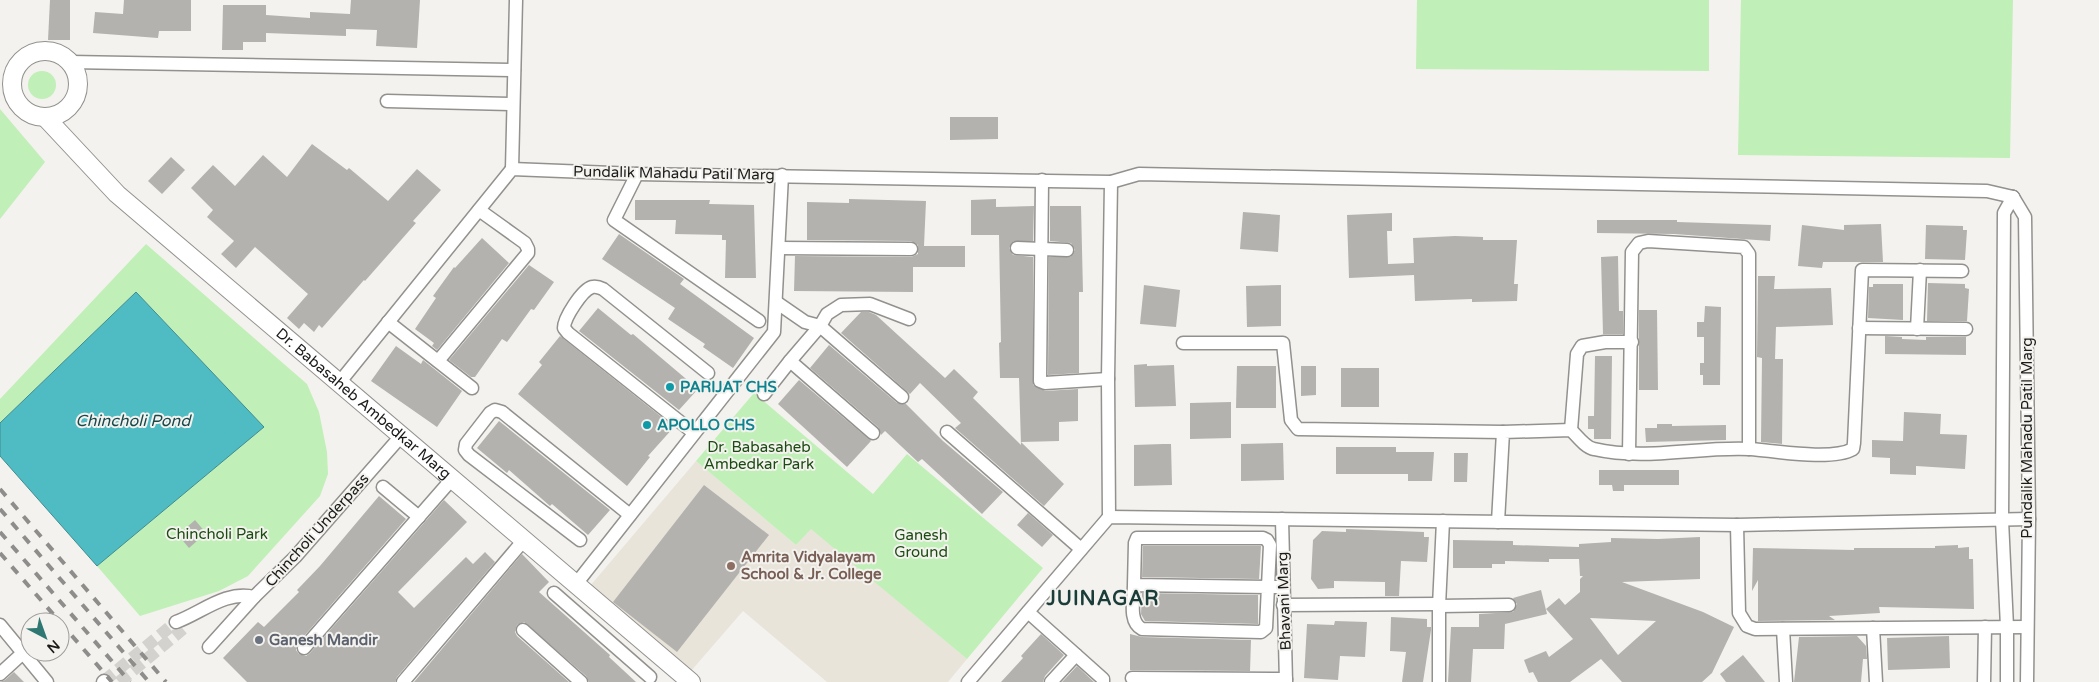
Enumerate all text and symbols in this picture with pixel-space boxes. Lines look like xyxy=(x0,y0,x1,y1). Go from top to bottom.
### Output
street label: Pundalik Mahadu Patil Marg xyxy=(573,162,775,184)
street label: Dr. Babasaheb Ambedkar Marg xyxy=(272,324,455,483)
street label: Pundalik Mahadu Patil Marg xyxy=(2018,337,2036,539)
place label: PARIJAT CHS xyxy=(680,378,777,396)
marker: PARIJAT CHS xyxy=(664,381,676,393)
water label: Chincholi Pond xyxy=(76,411,192,431)
place label: APOLLO CHS xyxy=(657,416,755,434)
marker: APOLLO CHS xyxy=(641,419,653,431)
park label: Dr. Babasaheb Ambedkar Park xyxy=(704,438,814,473)
street label: Chincholi Underpass xyxy=(261,470,373,590)
park label: Chincholi Park xyxy=(166,525,268,543)
park label: Ganesh Ground xyxy=(894,526,948,561)
place label: Amrita Vidyalayam School & Jr. College xyxy=(741,548,882,584)
street label: Bhavani Marg xyxy=(1273,551,1295,651)
marker: Amrita Vidyalayam School & Jr. College xyxy=(725,560,737,572)
district label: JUINAGAR xyxy=(1045,587,1160,611)
north arrow xyxy=(20,612,70,662)
place label: Ganesh Mandir xyxy=(269,631,378,649)
marker: Ganesh Mandir xyxy=(253,634,265,646)
text: N xyxy=(43,636,63,657)

